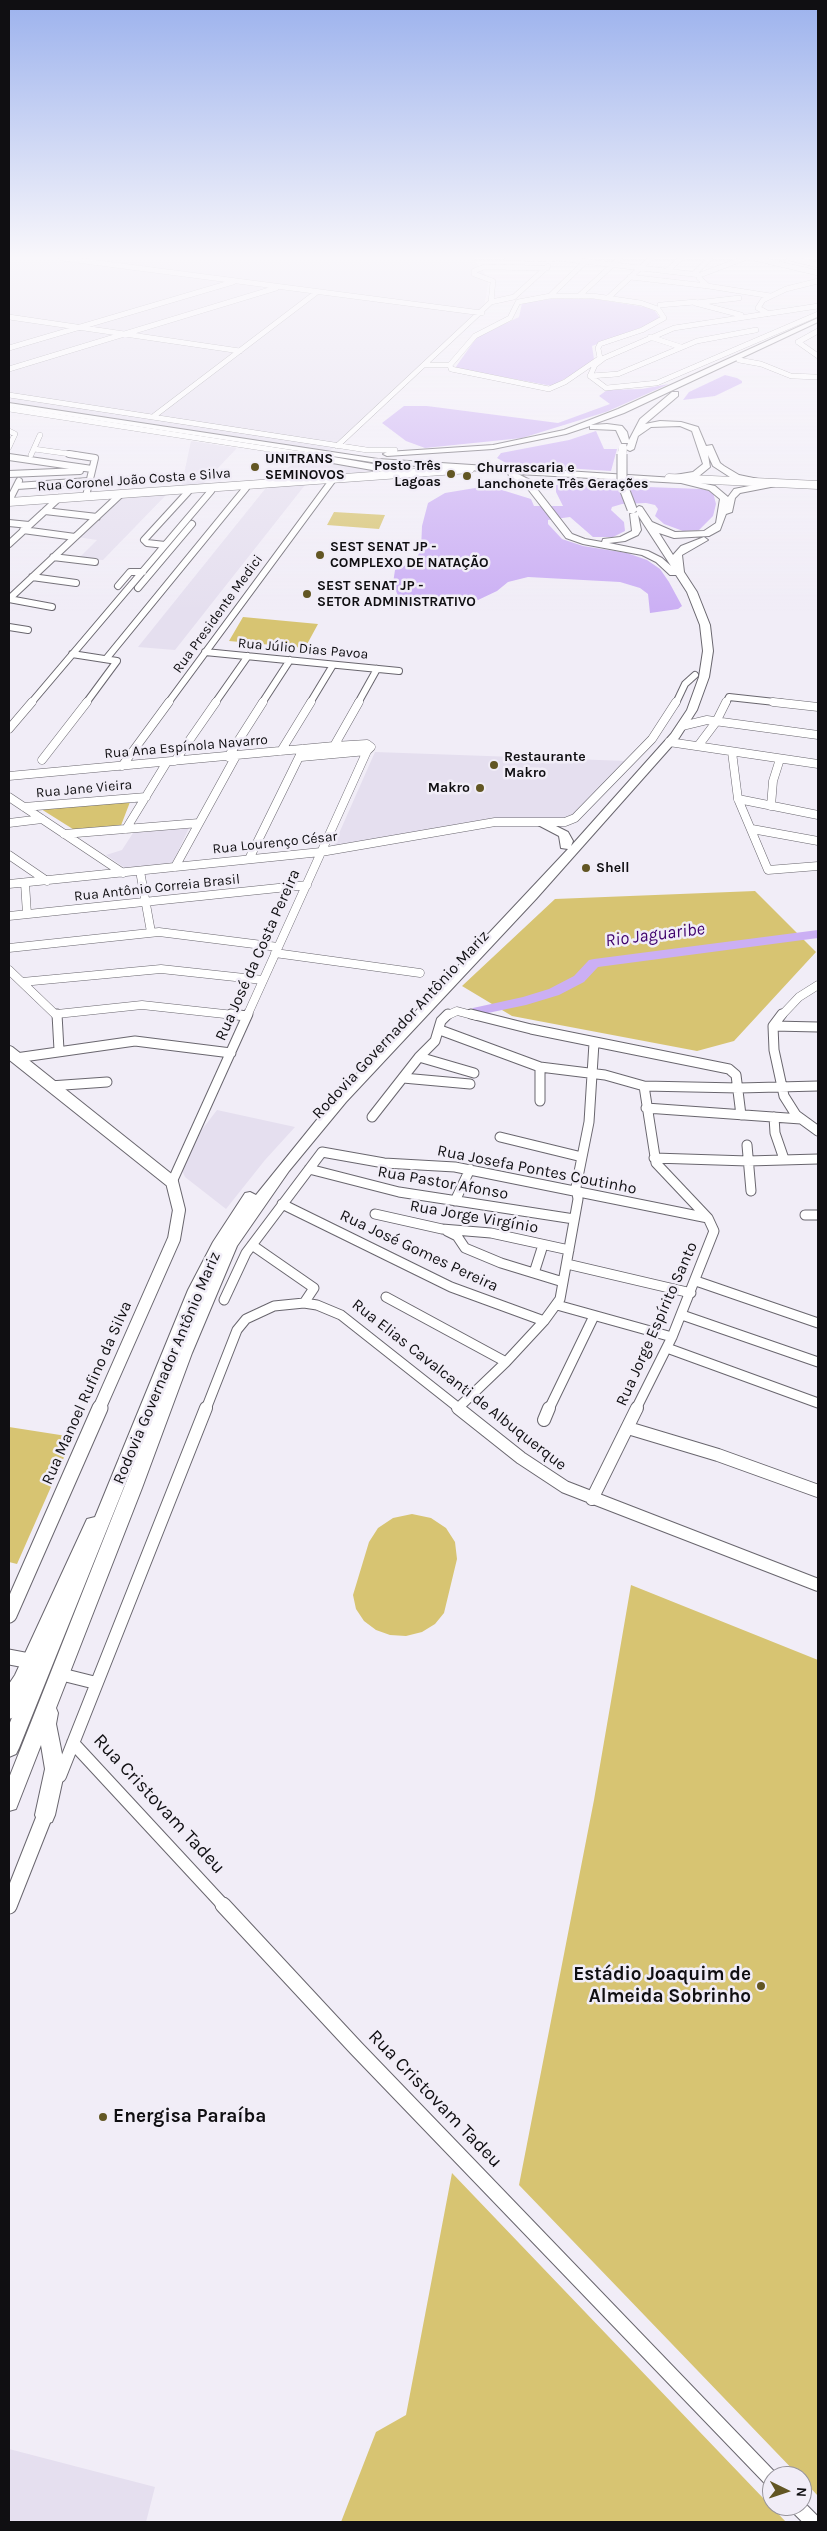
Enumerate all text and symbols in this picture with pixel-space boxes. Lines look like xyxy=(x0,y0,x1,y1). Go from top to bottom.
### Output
place label: UNITRANS SEMINOVOS xyxy=(265,451,345,484)
place label: Posto Três Lagoas xyxy=(374,458,441,491)
place label: Churrascaria e Lanchonete Três Gerações xyxy=(477,460,648,492)
marker: UNITRANS SEMINOVOS xyxy=(249,461,261,473)
street label: Rua Coronel João Costa e Silva xyxy=(37,465,231,495)
marker: Posto Três Lagoas xyxy=(445,468,457,480)
marker: Churrascaria e Lanchonete Três Gerações xyxy=(461,470,473,482)
place label: SEST SENAT JP - COMPLEXO DE NATAÇÃO xyxy=(330,539,489,572)
marker: SEST SENAT JP - COMPLEXO DE NATAÇÃO xyxy=(314,549,326,561)
street label: Rua Presidente Medici xyxy=(169,552,267,676)
place label: SEST SENAT JP - SETOR ADMINISTRATIVO xyxy=(317,578,476,610)
marker: SEST SENAT JP - SETOR ADMINISTRATIVO xyxy=(301,588,313,600)
street label: Rua Júlio Dias Pavoa xyxy=(237,635,369,663)
street label: Rua Ana Espínola Navarro xyxy=(104,731,268,763)
place label: Restaurante Makro xyxy=(504,749,586,782)
marker: Restaurante Makro xyxy=(488,759,500,771)
street label: Rua Jane Vieira xyxy=(35,776,133,802)
place label: Makro xyxy=(428,780,470,796)
marker: Makro xyxy=(474,782,486,794)
street label: Rua Lourenço César xyxy=(212,828,338,858)
place label: Shell xyxy=(596,860,630,876)
marker: Shell xyxy=(580,862,592,874)
street label: Rua José da Costa Pereira xyxy=(211,866,305,1044)
street label: Rua Antônio Correia Brasil xyxy=(73,871,241,905)
water label: Rio Jaguaribe xyxy=(604,918,706,952)
street label: Rodovia Governador Antônio Mariz xyxy=(309,927,493,1123)
street label: Rua Josefa Pontes Coutinho xyxy=(436,1141,638,1199)
street label: Rua Pastor Afonso xyxy=(376,1162,510,1204)
street label: Rua Jorge Virgínio xyxy=(408,1196,540,1238)
street label: Rua José Gomes Pereira xyxy=(337,1206,501,1296)
street label: Rua Jorge Espírito Santo xyxy=(612,1239,702,1409)
street label: Rodovia Governador Antônio Mariz xyxy=(109,1249,225,1487)
street label: Rua Elias Cavalcanti de Albuquerque xyxy=(348,1295,570,1475)
street label: Rua Manoel Rufino da Silva xyxy=(38,1298,136,1488)
street label: Rua Cristovam Tadeu xyxy=(88,1729,230,1879)
place label: Estádio Joaquim de Almeida Sobrinho xyxy=(573,1964,751,2008)
marker: Estádio Joaquim de Almeida Sobrinho xyxy=(755,1980,767,1992)
street label: Rua Cristovam Tadeu xyxy=(363,2025,507,2173)
place label: Energisa Paraíba xyxy=(113,2106,266,2128)
marker: Energisa Paraíba xyxy=(97,2111,109,2123)
north arrow xyxy=(762,2466,812,2516)
text: N xyxy=(793,2486,810,2498)

